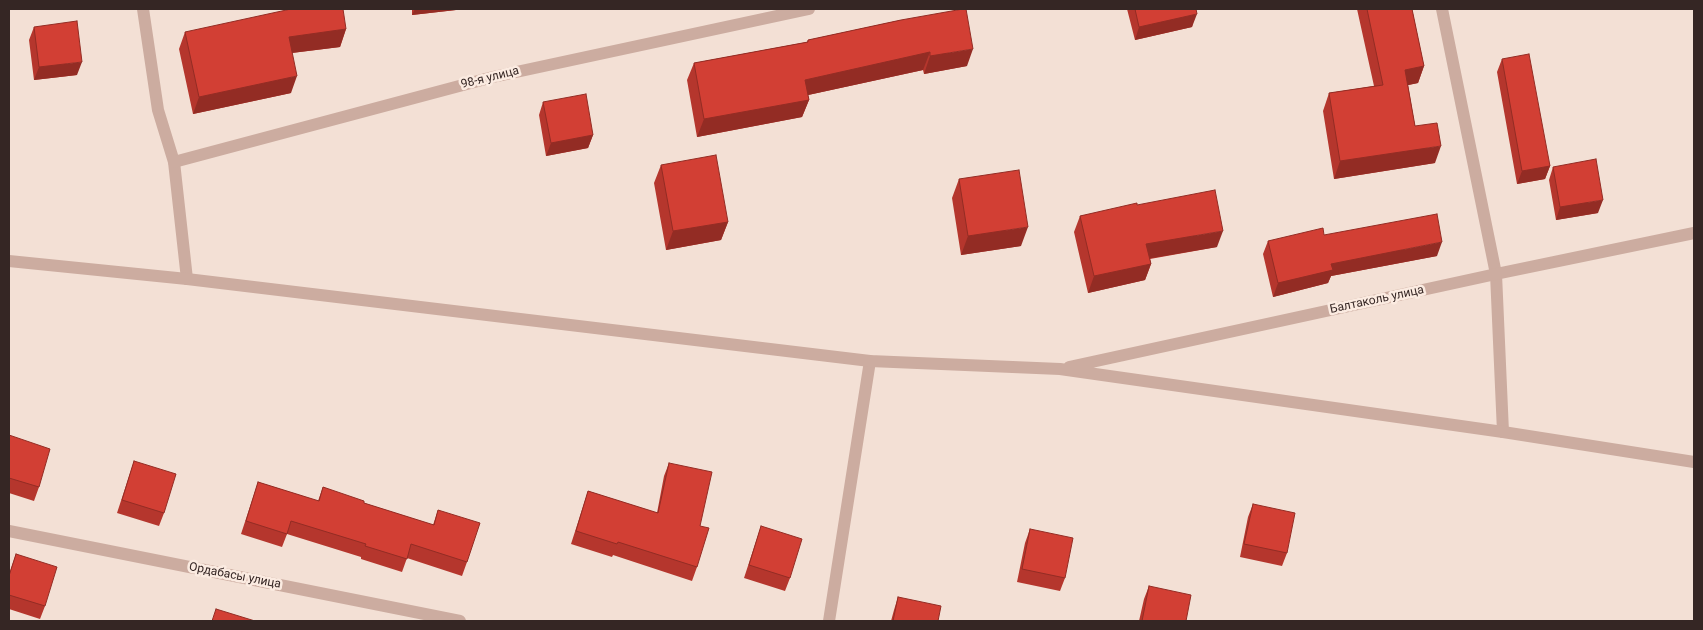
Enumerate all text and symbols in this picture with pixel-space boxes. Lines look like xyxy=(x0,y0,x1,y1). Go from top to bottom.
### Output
street label: 98-я улица xyxy=(459,64,521,92)
street label: Балтаколь улица xyxy=(1329,283,1425,317)
street label: Ордабасы улица xyxy=(188,560,282,592)

